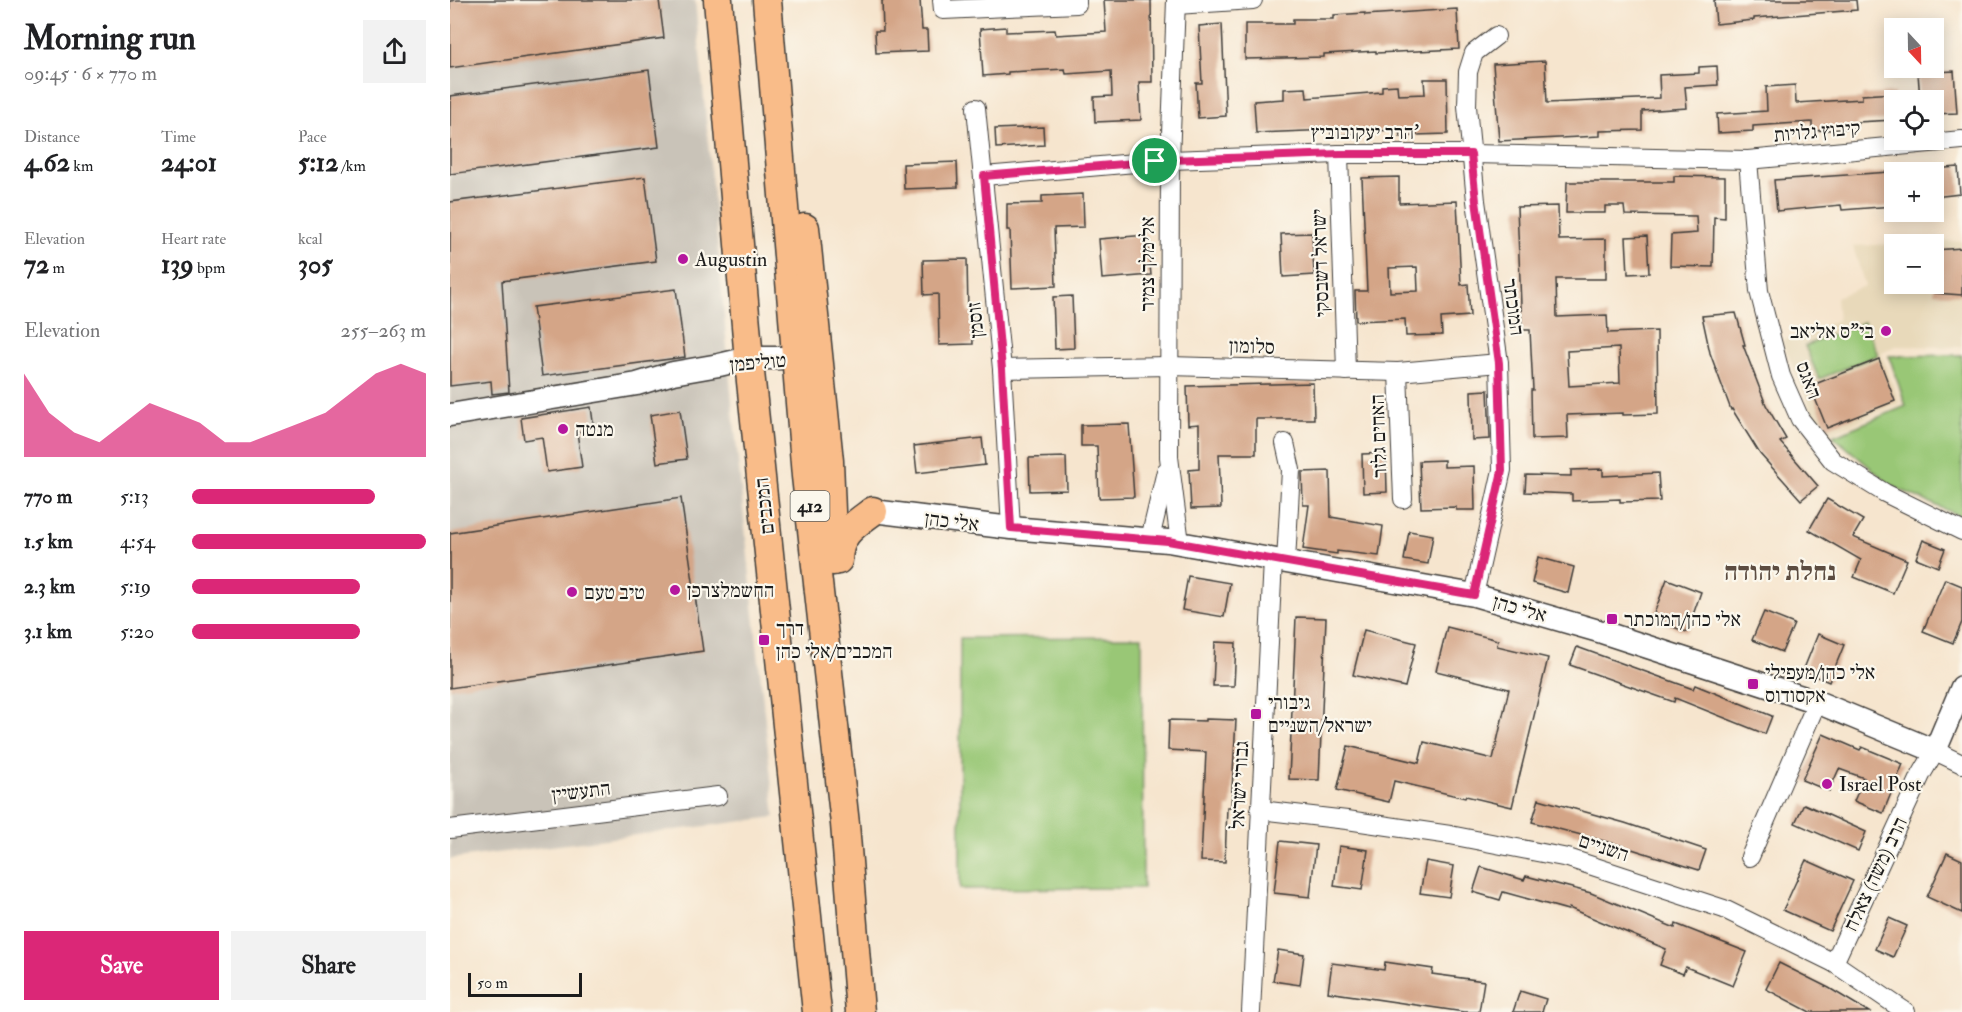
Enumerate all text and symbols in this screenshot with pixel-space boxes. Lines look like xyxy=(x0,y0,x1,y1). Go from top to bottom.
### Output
text: Morning run xyxy=(24,18,196,59)
north arrow xyxy=(1884,18,1944,78)
map controls xyxy=(1884,18,1944,294)
button: share xyxy=(363,20,426,83)
text: 09:45 · 6 × 770 m xyxy=(24,61,157,86)
button: locate xyxy=(1884,90,1944,150)
street label: קיבוץ גלויות xyxy=(1773,115,1862,148)
street label: הרב יעקובוביץ' xyxy=(1311,120,1419,145)
text: Distance xyxy=(24,127,80,147)
text: Time xyxy=(161,127,196,147)
text: Pace xyxy=(298,127,327,147)
pin xyxy=(1129,135,1180,186)
icon: arrive xyxy=(1138,144,1171,177)
text: 4.62 xyxy=(24,147,70,179)
text: 24:01 xyxy=(161,147,217,179)
text: 5:12 xyxy=(298,147,338,179)
text: km xyxy=(70,156,93,176)
text: /km xyxy=(338,156,366,176)
button: + xyxy=(1884,162,1944,222)
street label: ישראל דשבסקי xyxy=(1306,208,1335,318)
street label: אלימלך צמיר xyxy=(1135,217,1160,312)
text: Elevation xyxy=(24,229,85,249)
text: Heart rate xyxy=(161,229,226,249)
text: kcal xyxy=(298,229,323,249)
button: − xyxy=(1884,234,1944,294)
place label: Augustin xyxy=(694,247,767,272)
text: 72 xyxy=(24,249,49,281)
text: 139 xyxy=(161,249,194,281)
text: 305 xyxy=(298,249,333,281)
marker: Augustin xyxy=(676,252,690,266)
text: m xyxy=(49,258,65,278)
text: bpm xyxy=(194,258,225,278)
street label: המוכתר xyxy=(1497,277,1530,337)
street label: זוסמן xyxy=(961,301,990,339)
text: Elevation xyxy=(24,318,100,343)
text: 255–263 m xyxy=(341,318,426,343)
place label: בי"ס אליאב xyxy=(1790,319,1874,344)
marker: בי"ס אליאב xyxy=(1879,324,1893,338)
street label: סלומון xyxy=(1229,333,1275,360)
street label: טוליפמן xyxy=(729,348,787,377)
street label: האגס xyxy=(1790,358,1827,402)
street label: האחים גלזר xyxy=(1365,394,1392,478)
place label: מנטה xyxy=(575,417,614,442)
marker: מנטה xyxy=(556,422,570,436)
street label: המכבים xyxy=(749,476,780,535)
text: 770 m xyxy=(24,484,72,509)
text: 5:13 xyxy=(120,484,149,509)
road number: 412 xyxy=(790,491,830,521)
street label: אלי כהן xyxy=(923,506,981,537)
text: 1.5 km xyxy=(24,529,73,554)
text: 4:54 xyxy=(120,529,155,554)
district label: נחלת יהודה xyxy=(1724,556,1836,588)
text: 2.3 km xyxy=(24,574,75,599)
text: 5:19 xyxy=(120,574,151,599)
place label: החשמלצרכן xyxy=(687,578,774,603)
place label: טיב טעם xyxy=(584,580,645,605)
marker: החשמלצרכן xyxy=(668,583,682,597)
marker: טיב טעם xyxy=(565,585,579,599)
street label: אלי כהן xyxy=(1490,589,1550,628)
place label: אלי כהן/המוכתר xyxy=(1624,607,1741,632)
marker: אלי כהן/המוכתר xyxy=(1605,612,1619,626)
place label: דרך המכבים/אלי כהן xyxy=(776,616,893,664)
text: 3.1 km xyxy=(24,619,72,644)
text: 5:20 xyxy=(120,619,154,644)
marker: דרך המכבים/אלי כהן xyxy=(757,633,771,647)
place label: אלי כהן/מעפילי אקסודוס xyxy=(1765,660,1875,708)
marker: אלי כהן/מעפילי אקסודוס xyxy=(1746,677,1760,691)
place label: גיבורי ישראל/השניים xyxy=(1268,690,1372,738)
marker: גיבורי ישראל/השניים xyxy=(1249,707,1263,721)
street label: גבורי ישראל xyxy=(1225,740,1254,830)
place label: Israel Post xyxy=(1839,772,1922,797)
street label: התעשיין xyxy=(550,775,612,808)
marker: Israel Post xyxy=(1820,777,1834,791)
street label: הרב (משה) צאלח xyxy=(1838,813,1913,935)
street label: השניים xyxy=(1576,828,1632,867)
button: Save xyxy=(24,931,219,1000)
button: Share xyxy=(231,931,426,1000)
scale bar xyxy=(468,970,582,998)
text: 50 m xyxy=(477,973,508,993)

